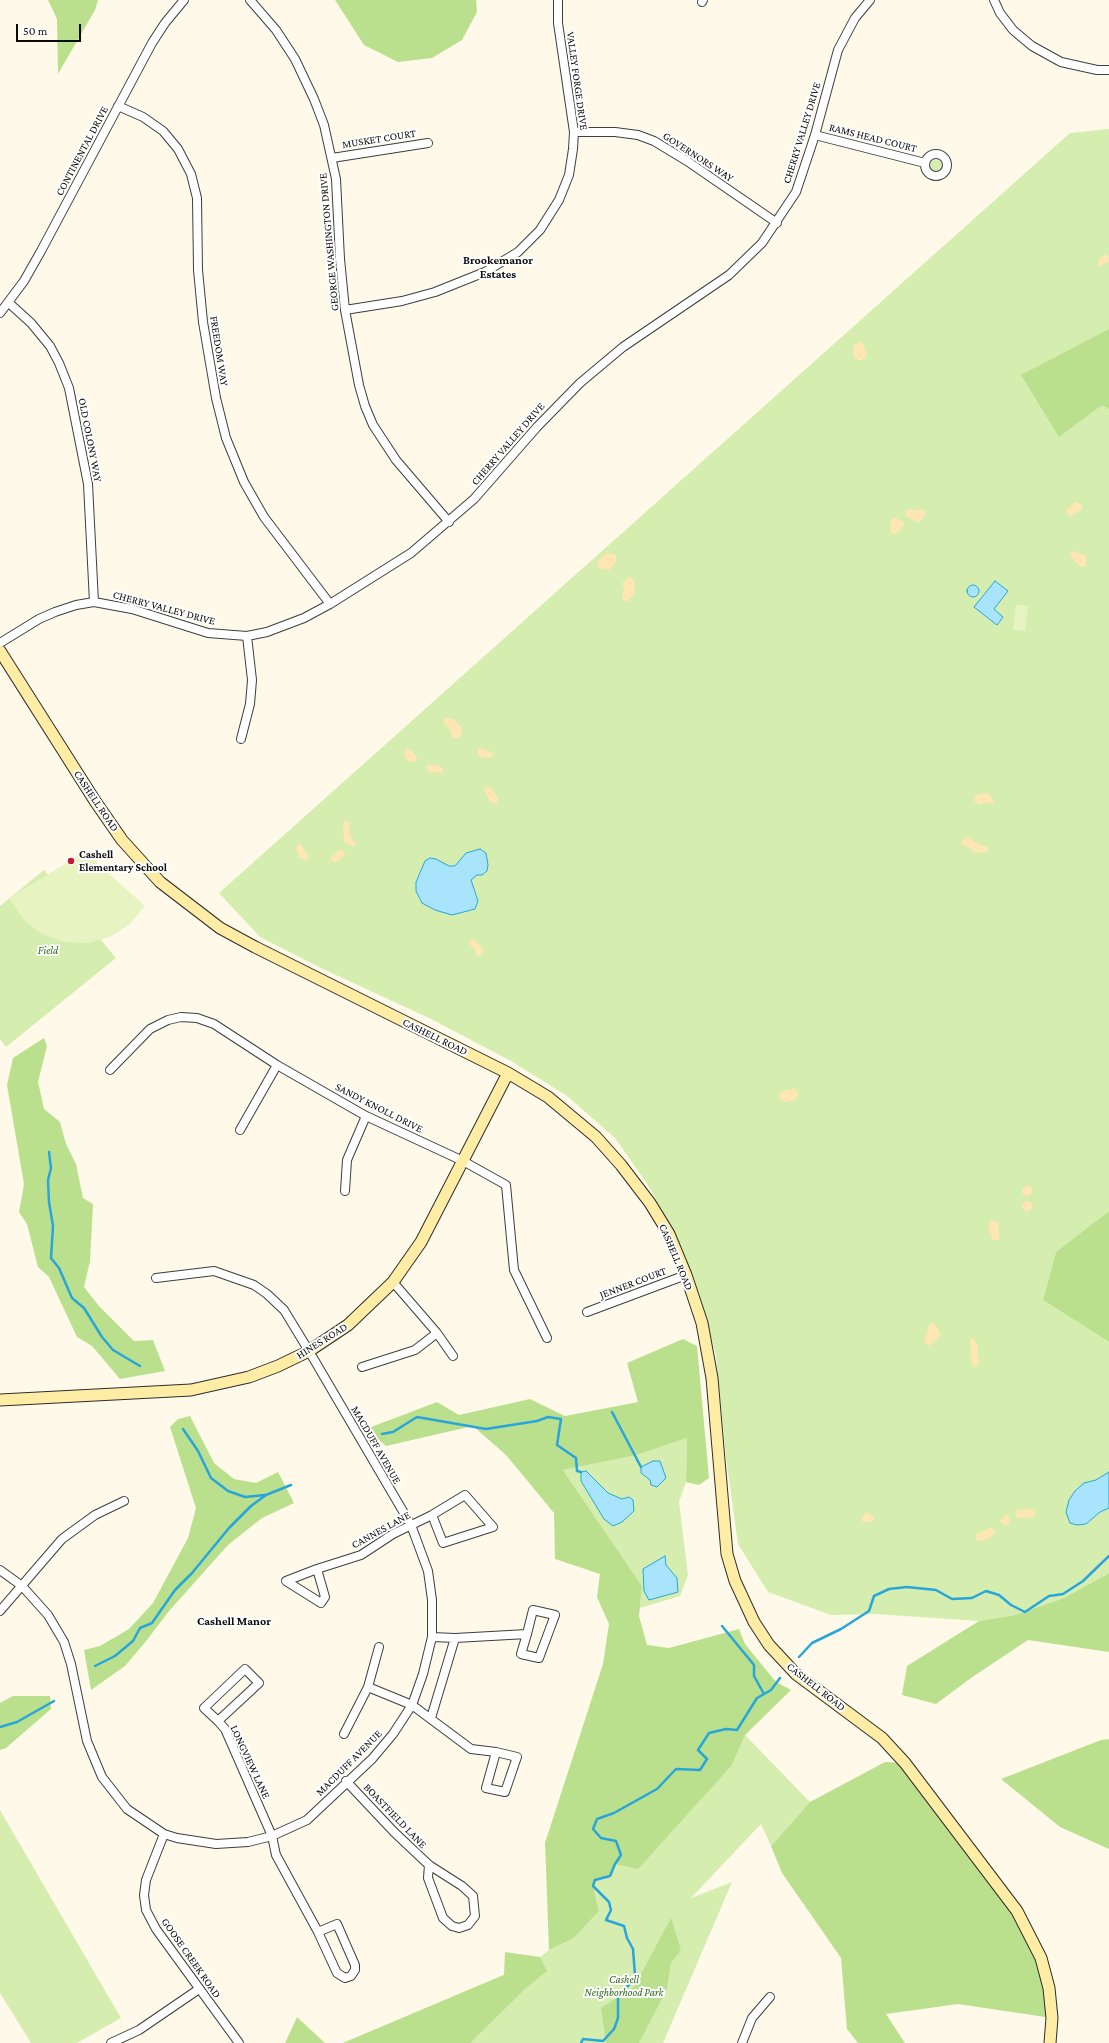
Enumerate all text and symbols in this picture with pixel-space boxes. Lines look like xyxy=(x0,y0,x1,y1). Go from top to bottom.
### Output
scale bar xyxy=(18,16,83,42)
text: 50 m xyxy=(23,24,47,38)
street label: VALLEY FORGE DRIVE xyxy=(564,31,590,131)
street label: CHERRY VALLEY DRIVE xyxy=(780,81,824,185)
street label: CONTINENTAL DRIVE xyxy=(53,104,111,198)
street label: RAMS HEAD COURT xyxy=(828,121,918,155)
street label: MUSKET COURT xyxy=(341,127,417,151)
street label: GOVERNORS WAY xyxy=(660,129,736,185)
street label: GEORGE WASHINGTON DRIVE xyxy=(316,172,342,312)
district label: Brookemanor Estates xyxy=(463,253,533,281)
street label: FREEDOM WAY xyxy=(207,315,231,387)
street label: OLD COLONY WAY xyxy=(75,397,105,483)
street label: CHERRY VALLEY DRIVE xyxy=(468,400,548,488)
street label: CHERRY VALLEY DRIVE xyxy=(111,588,217,628)
street label: CASHELL ROAD xyxy=(71,768,121,834)
place label: Cashell Elementary School xyxy=(79,848,167,874)
marker: Cashell Elementary School xyxy=(66,856,76,866)
park label: Field xyxy=(38,944,58,958)
street label: CASHELL ROAD xyxy=(400,1016,470,1058)
street label: SANDY KNOLL DRIVE xyxy=(333,1080,425,1136)
street label: CASHELL ROAD xyxy=(656,1222,696,1292)
street label: JENNER COURT xyxy=(598,1264,668,1302)
street label: HINES ROAD xyxy=(294,1320,350,1362)
street label: MACDUFF AVENUE xyxy=(348,1404,404,1486)
street label: CANNES LANE xyxy=(349,1508,413,1552)
district label: Cashell Manor xyxy=(197,1614,271,1628)
street label: CASHELL ROAD xyxy=(784,1660,848,1714)
street label: LONGVIEW LANE xyxy=(227,1723,273,1801)
street label: MACDUFF AVENUE xyxy=(313,1727,385,1799)
street label: BOASTFIELD LANE xyxy=(361,1781,429,1851)
street label: GOOSE CREEK ROAD xyxy=(158,1915,224,2001)
park label: Cashell Neighborhood Park xyxy=(585,1973,663,1999)

